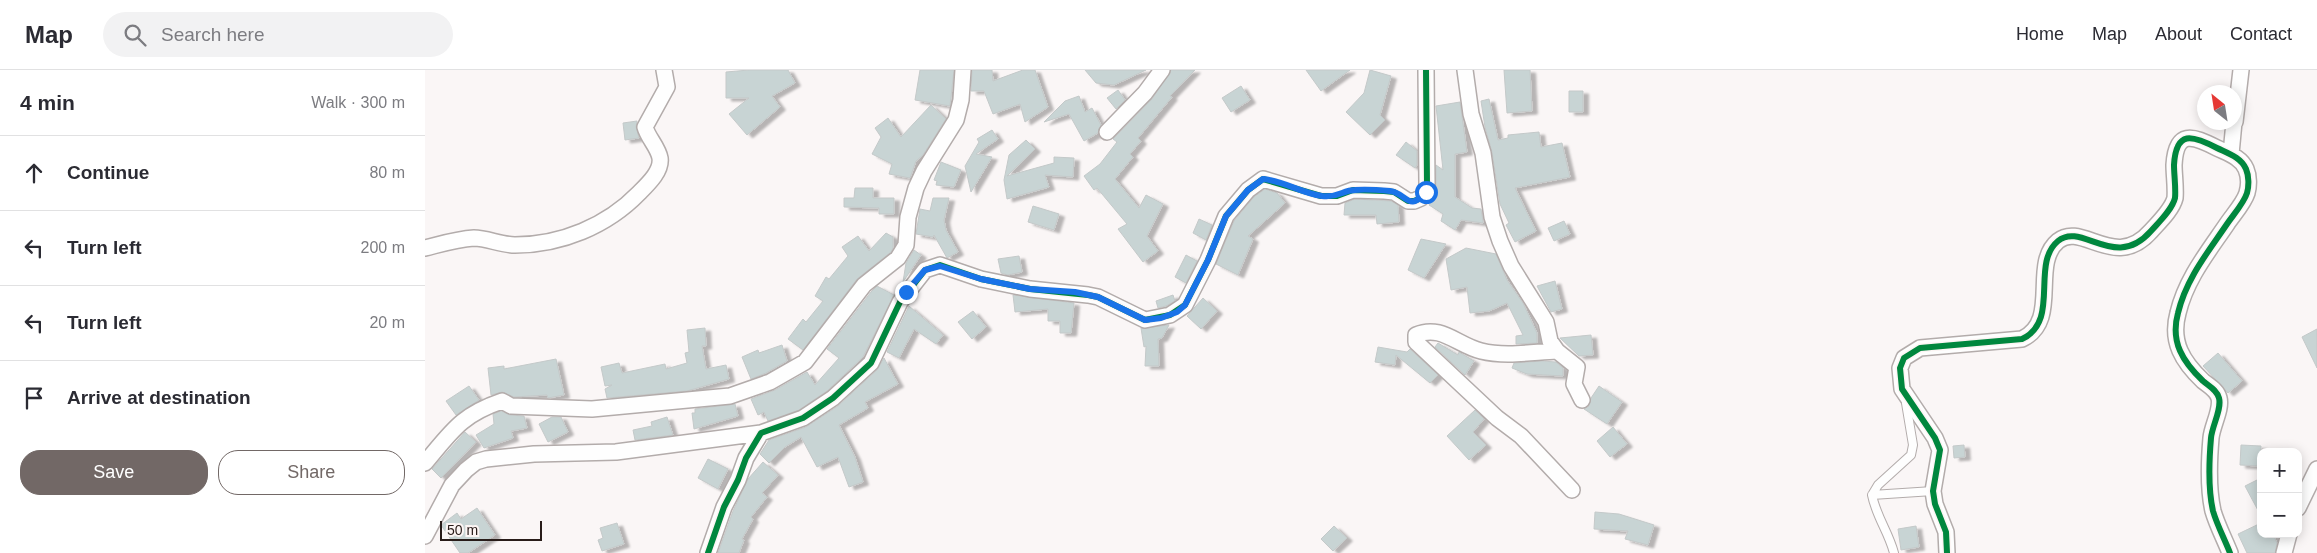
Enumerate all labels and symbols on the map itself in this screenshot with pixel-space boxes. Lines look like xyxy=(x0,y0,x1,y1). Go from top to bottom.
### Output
north arrow xyxy=(2197,85,2242,130)
route start xyxy=(1415,181,1438,204)
route end xyxy=(895,281,918,304)
scale bar xyxy=(440,518,543,541)

